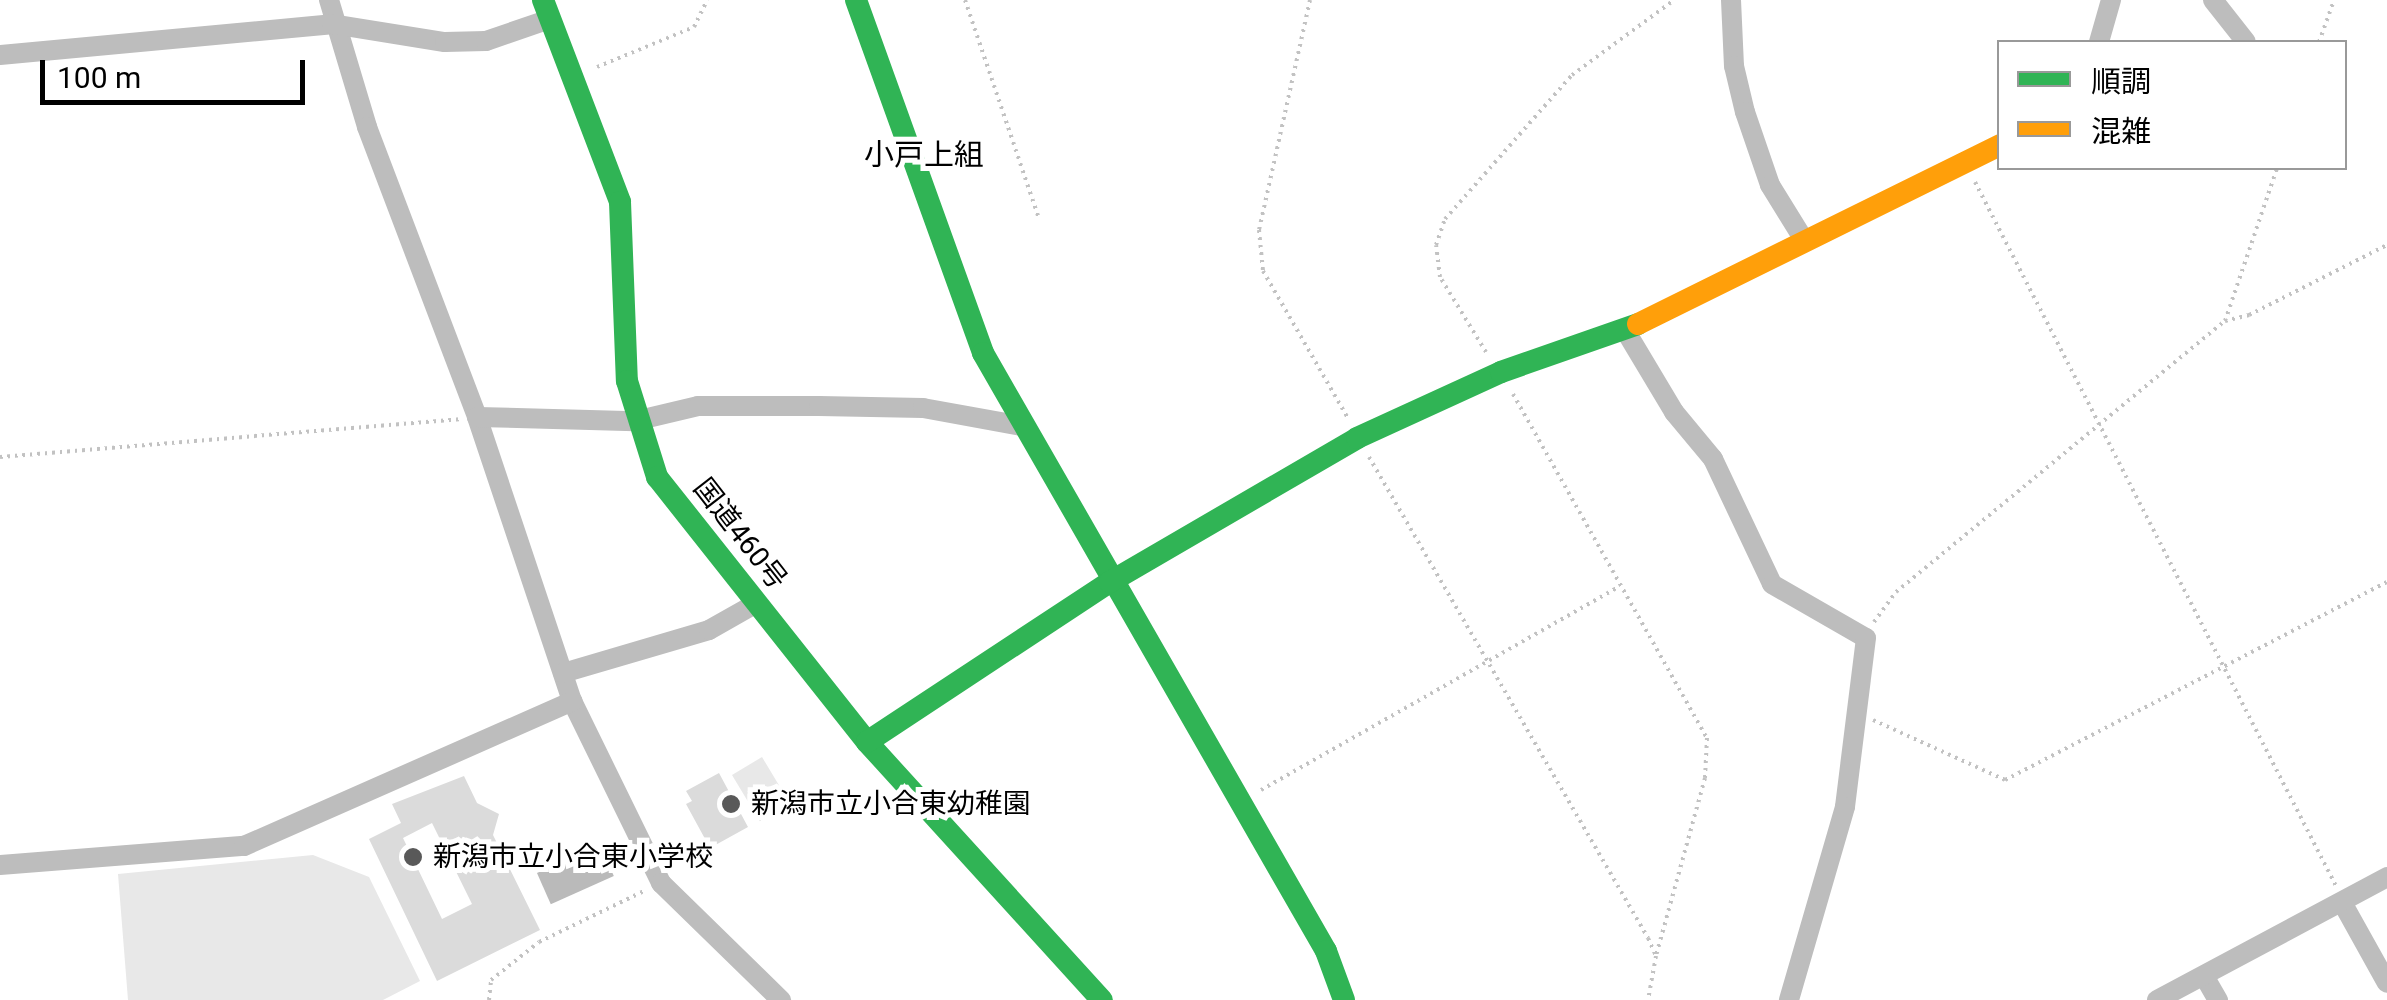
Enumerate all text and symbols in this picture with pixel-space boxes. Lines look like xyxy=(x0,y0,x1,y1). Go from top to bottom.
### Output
scale bar xyxy=(45,40,310,102)
legend xyxy=(1997,40,2347,170)
text: 100 m xyxy=(57,60,141,95)
text: 順調 xyxy=(2091,64,2151,99)
text: 混雑 xyxy=(2091,114,2151,149)
district label: 小戸上組 xyxy=(864,137,984,173)
street label: 国道460号 xyxy=(686,472,794,596)
place label: 新潟市立小合東幼稚園 xyxy=(751,787,1031,821)
marker: 新潟市立小合東幼稚園 xyxy=(720,793,742,815)
place label: 新潟市立小合東小学校 xyxy=(433,840,713,874)
marker: 新潟市立小合東小学校 xyxy=(402,846,424,868)

